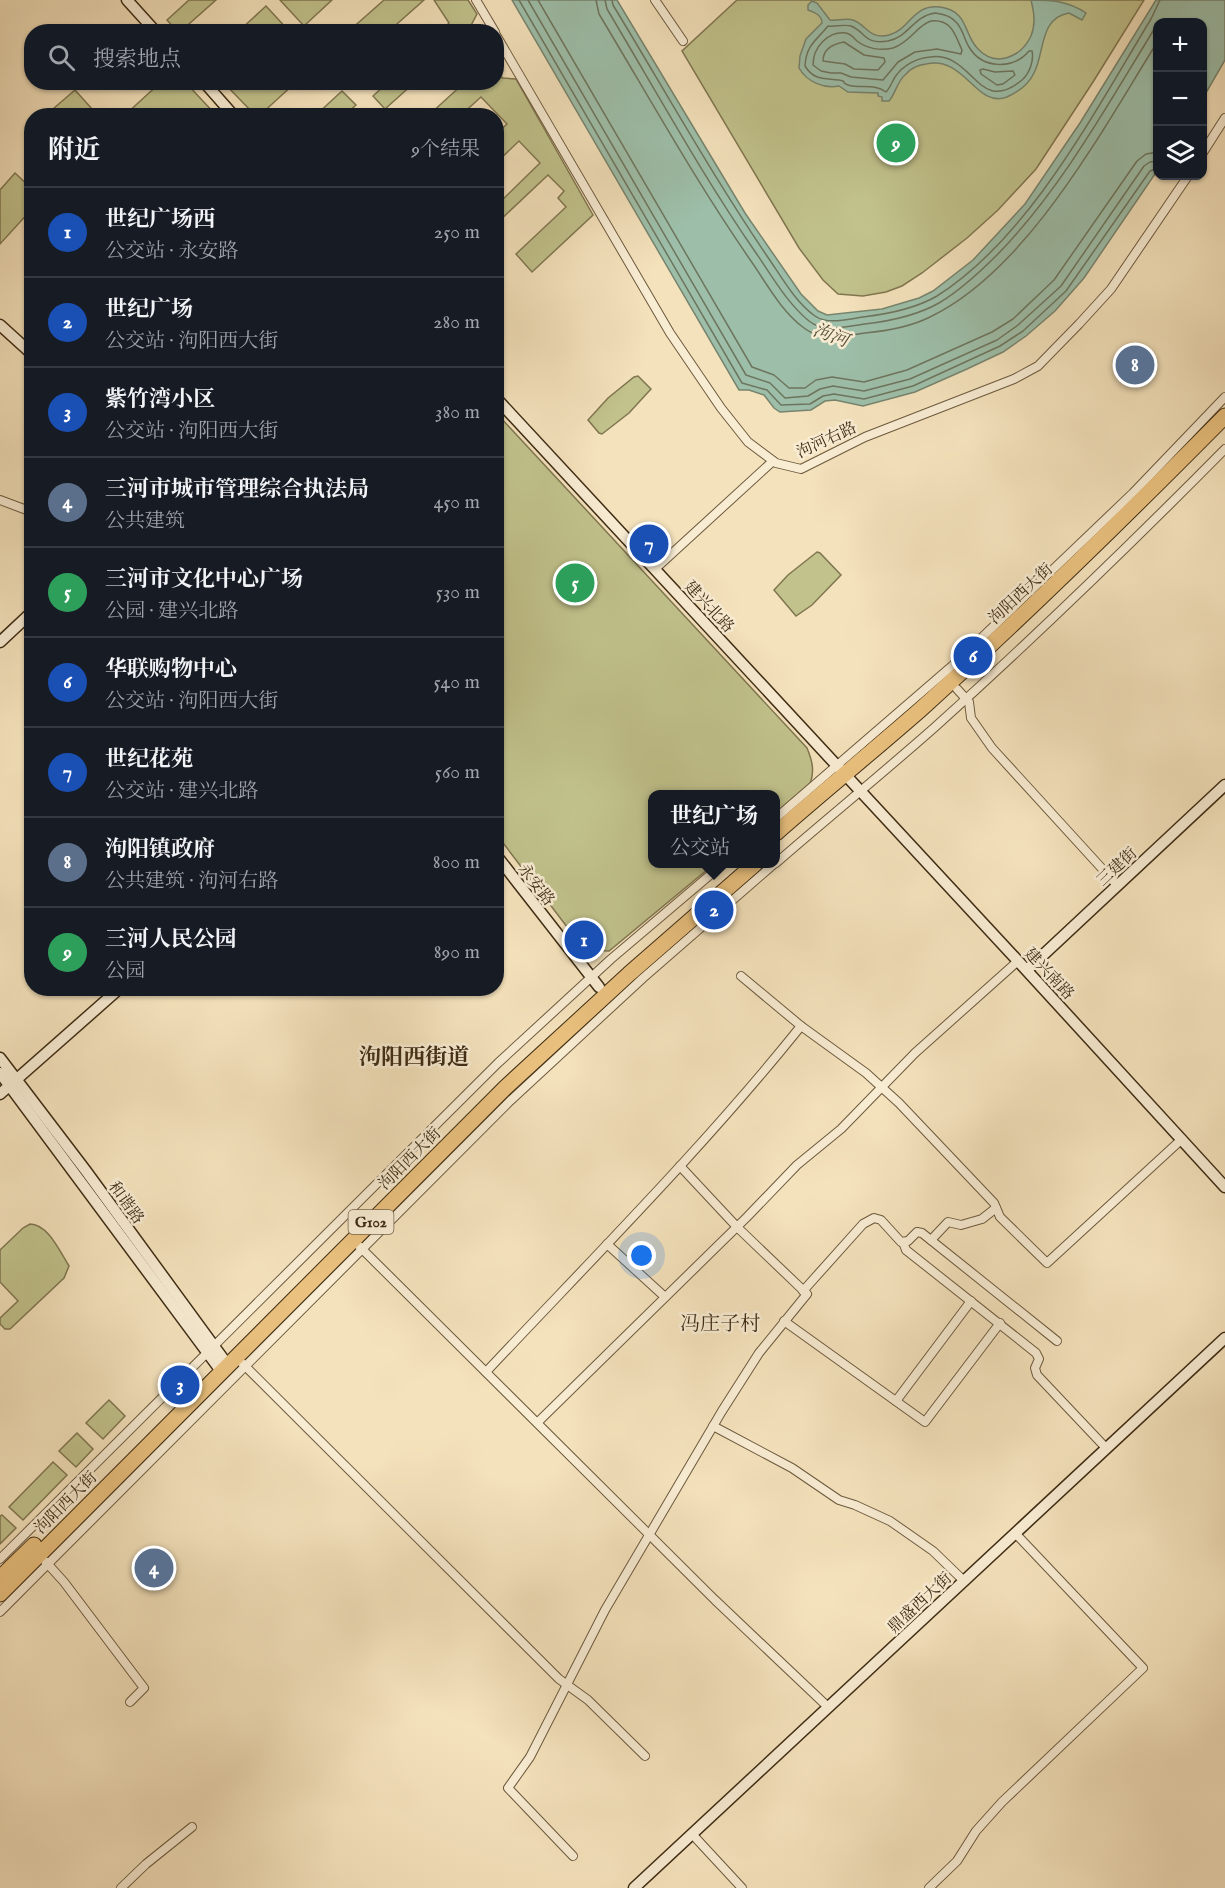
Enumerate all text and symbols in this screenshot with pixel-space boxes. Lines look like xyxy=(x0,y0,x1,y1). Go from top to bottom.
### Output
map controls xyxy=(1153,18,1207,180)
button: + xyxy=(1153,18,1207,72)
search box xyxy=(24,24,504,90)
icon: search xyxy=(45,41,78,74)
text: 搜索地点 xyxy=(93,46,181,74)
button: − xyxy=(1153,72,1207,126)
pin: 9 xyxy=(876,120,916,166)
button: layers xyxy=(1153,126,1207,180)
text: 附近 xyxy=(48,134,100,167)
text: 9个结果 xyxy=(411,137,480,162)
text: 世纪广场西 xyxy=(105,206,215,234)
text: 1 xyxy=(64,220,71,245)
text: 250 m xyxy=(434,220,480,245)
text: 公交站 · 永安路 xyxy=(105,239,238,264)
text: 世纪广场 xyxy=(105,296,193,324)
text: 2 xyxy=(63,310,72,335)
text: 280 m xyxy=(433,310,480,335)
water label: 泃河 xyxy=(810,319,854,354)
text: 公交站 · 泃阳西大街 xyxy=(105,329,278,354)
pin: 8 xyxy=(1116,342,1154,388)
text: 紫竹湾小区 xyxy=(105,386,215,414)
text: 3 xyxy=(64,400,71,425)
text: 380 m xyxy=(435,400,480,425)
street label: 泃河右路 xyxy=(794,418,860,463)
text: 公交站 · 泃阳西大街 xyxy=(105,419,278,444)
text: 三河市城市管理综合执法局 xyxy=(105,476,369,504)
text: 4 xyxy=(63,490,72,515)
text: 450 m xyxy=(433,490,480,515)
text: 公共建筑 xyxy=(105,509,185,534)
pin: 7 xyxy=(630,522,668,566)
pin: 5 xyxy=(556,560,594,606)
street label: 泃阳西大街 xyxy=(985,560,1057,629)
text: 三河市文化中心广场 xyxy=(105,566,303,594)
street label: 建兴北路 xyxy=(679,577,738,638)
text: 5 xyxy=(64,580,71,605)
text: 530 m xyxy=(436,580,480,605)
text: 公园 · 建兴北路 xyxy=(105,599,238,624)
pin: 6 xyxy=(954,634,992,678)
text: 华联购物中心 xyxy=(105,656,237,684)
text: 6 xyxy=(63,670,72,695)
text: 540 m xyxy=(433,670,480,695)
text: 公交站 · 泃阳西大街 xyxy=(105,689,278,714)
text: 世纪花苑 xyxy=(105,746,193,774)
text: 7 xyxy=(63,760,72,785)
text: 560 m xyxy=(435,760,480,785)
text: 公交站 · 建兴北路 xyxy=(105,779,258,804)
popup xyxy=(648,790,780,868)
text: 世纪广场 xyxy=(670,803,758,831)
text: 泃阳镇政府 xyxy=(105,836,215,864)
text: 公交站 xyxy=(670,836,730,861)
street label: 三建街 xyxy=(1093,844,1142,891)
text: 8 xyxy=(64,850,71,875)
text: 800 m xyxy=(433,850,480,875)
street label: 永安路 xyxy=(513,860,558,910)
text: 公共建筑 · 泃河右路 xyxy=(105,869,278,894)
pin: 2 xyxy=(694,888,734,932)
pin: 1 xyxy=(564,918,604,962)
text: 三河人民公园 xyxy=(105,926,237,954)
text: 9 xyxy=(63,940,72,965)
text: 890 m xyxy=(434,940,480,965)
street label: 建兴南路 xyxy=(1019,944,1078,1005)
text: 公园 xyxy=(105,959,145,984)
district label: 泃阳西街道 xyxy=(359,1044,469,1072)
street label: 泃阳西大街 xyxy=(375,1124,446,1195)
street label: 和谐路 xyxy=(103,1178,148,1228)
road number: G102 xyxy=(348,1210,394,1234)
your location xyxy=(627,1241,656,1270)
district label: 冯庄子村 xyxy=(680,1312,760,1337)
pin: 3 xyxy=(160,1362,200,1408)
street label: 泃阳西大街 xyxy=(31,1468,102,1539)
pin: 4 xyxy=(134,1546,174,1590)
street label: 鼎盛西大街 xyxy=(884,1569,956,1638)

